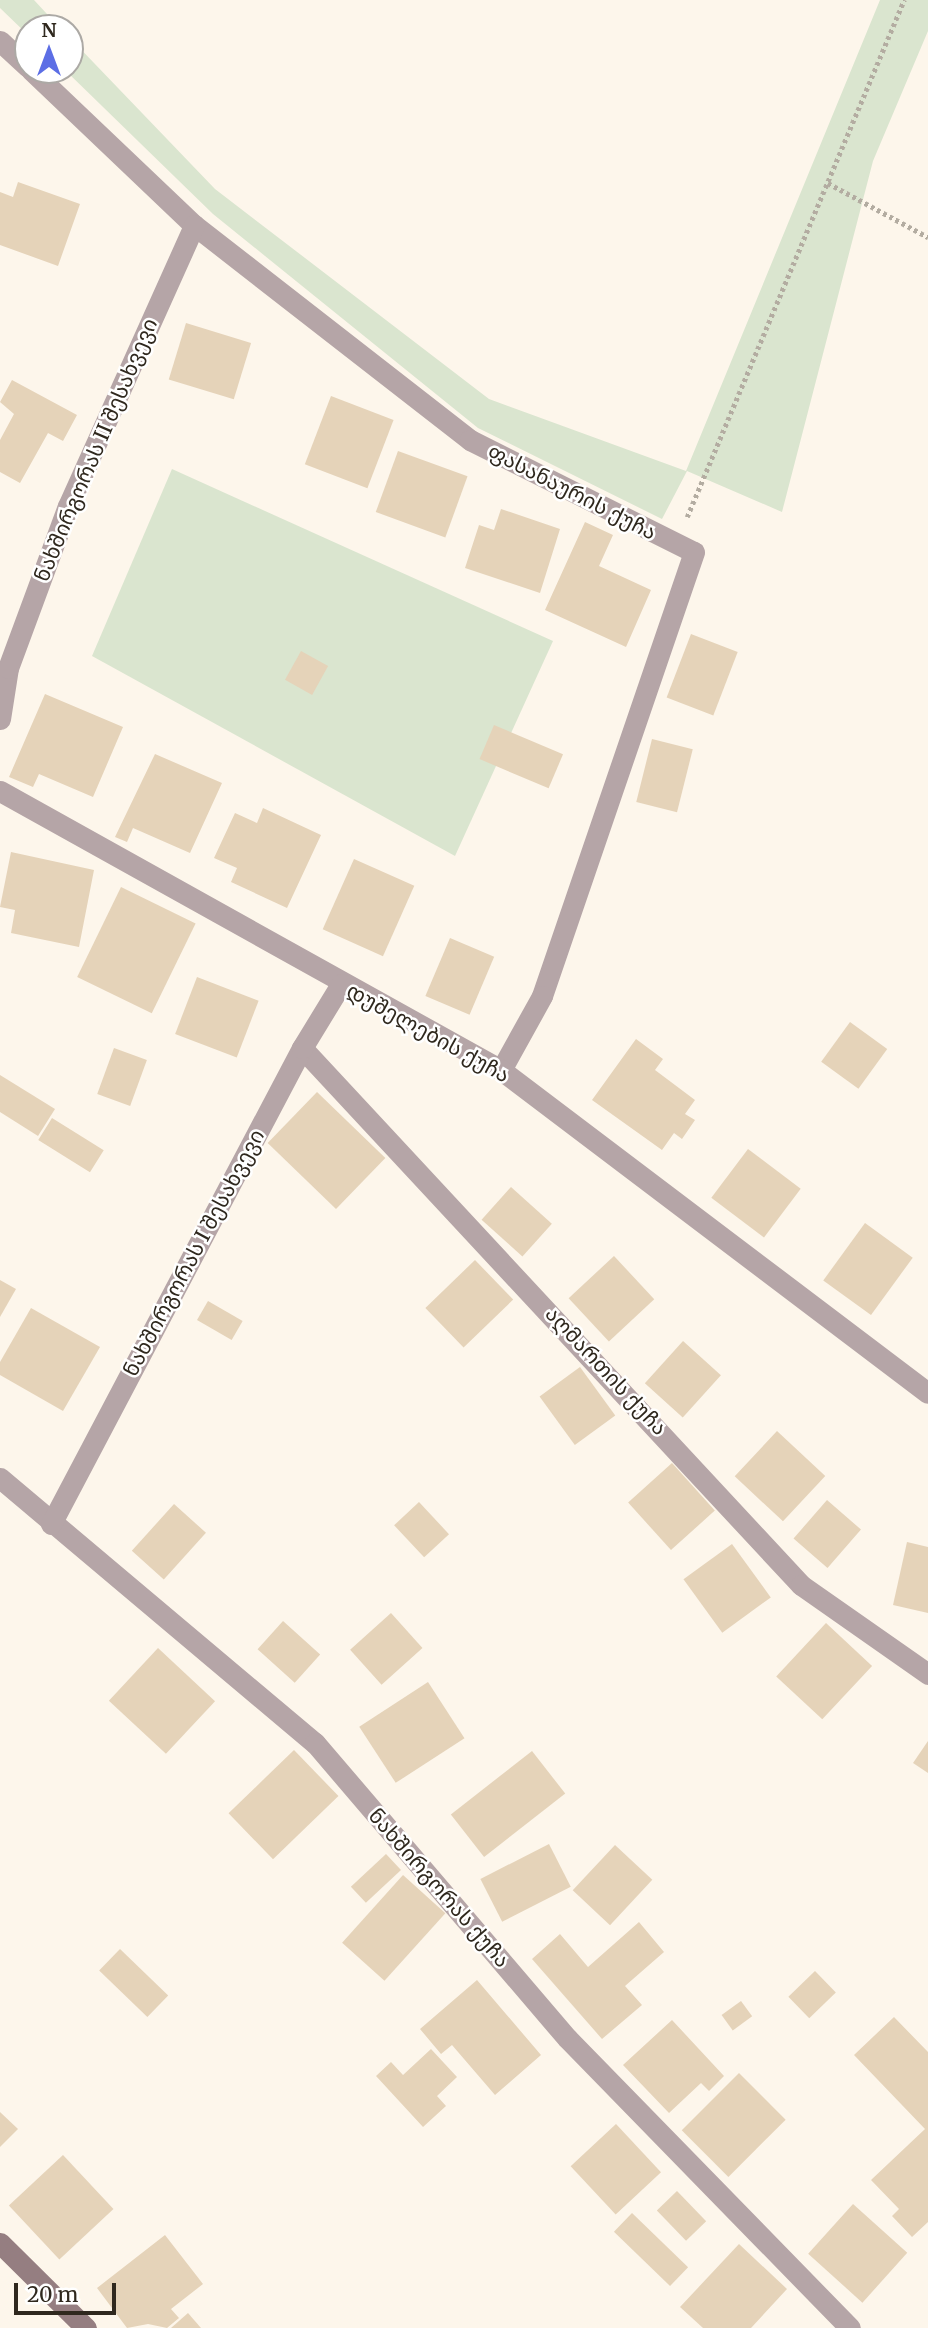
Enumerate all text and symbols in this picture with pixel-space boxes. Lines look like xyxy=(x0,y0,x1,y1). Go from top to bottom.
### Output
north arrow xyxy=(14,14,84,84)
text: N xyxy=(41,18,57,42)
street label: ნახშირგორას II შესახვევი xyxy=(29,314,163,586)
street label: ფასანაურის ქუჩა xyxy=(484,439,660,545)
street label: დუშელების ქუჩა xyxy=(342,978,514,1088)
street label: ნახშირგორას I შესახვევი xyxy=(118,1125,270,1381)
street label: აღმართის ქუჩა xyxy=(540,1301,672,1441)
street label: ნახშირგორას ქუჩა xyxy=(363,1803,515,1973)
scale bar xyxy=(18,2268,119,2312)
text: 20 m xyxy=(27,2281,78,2308)

